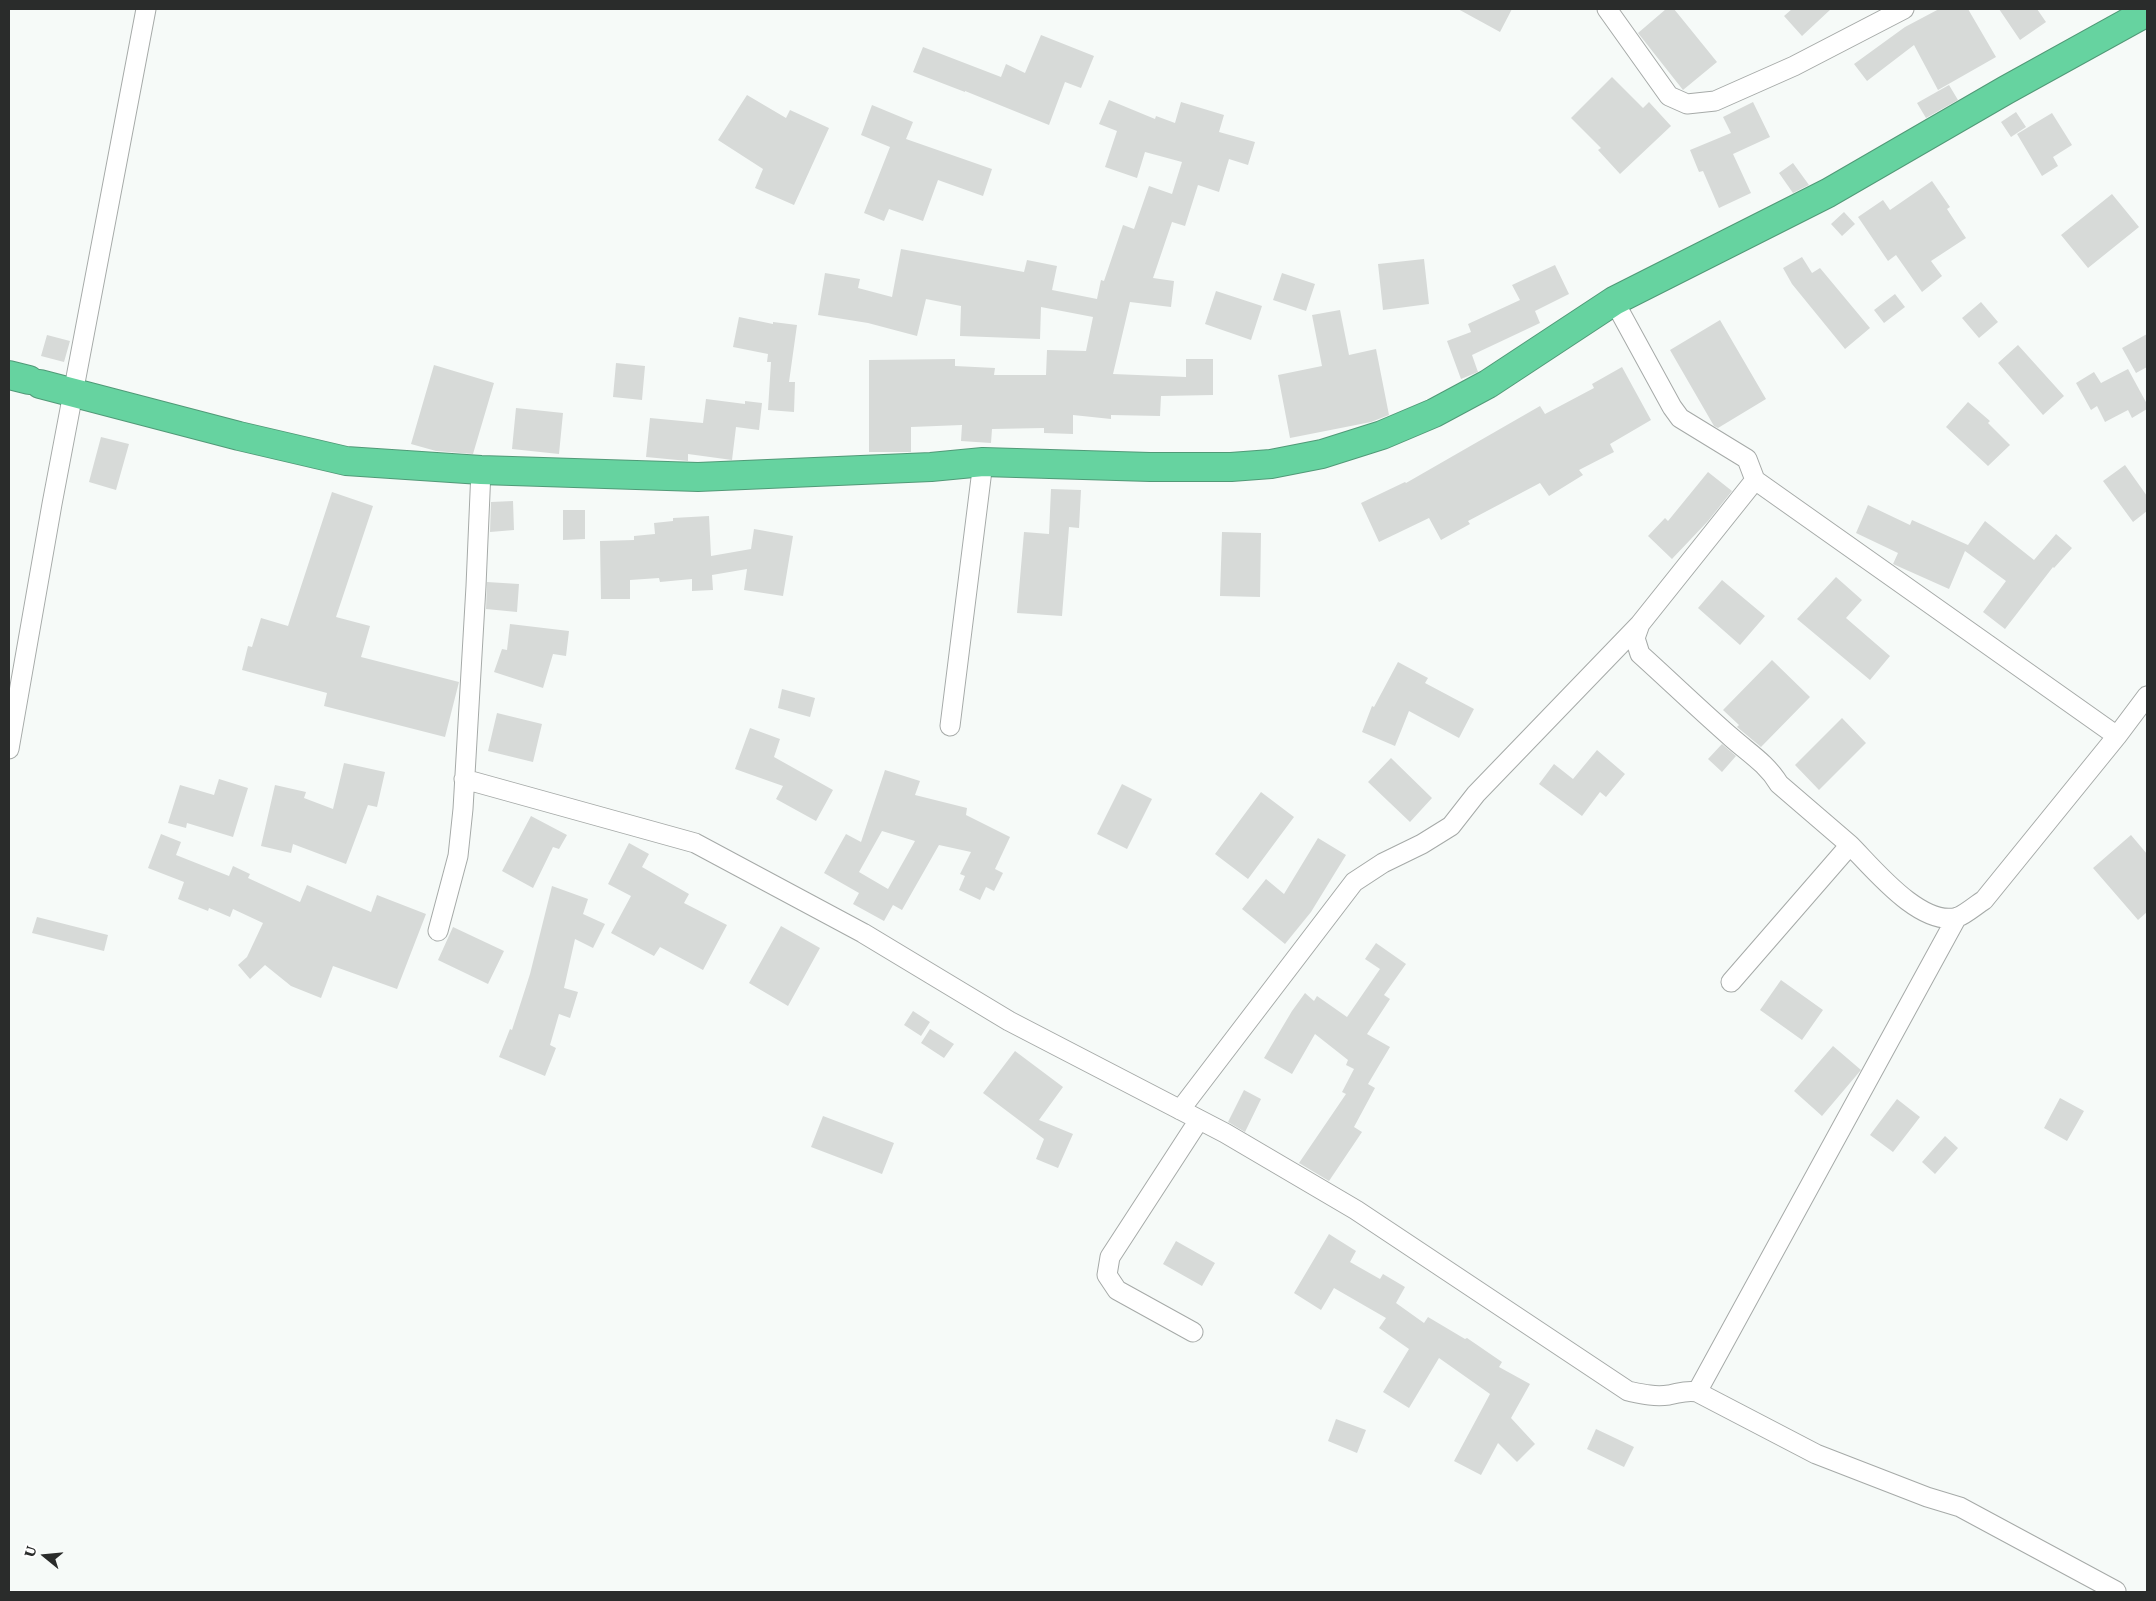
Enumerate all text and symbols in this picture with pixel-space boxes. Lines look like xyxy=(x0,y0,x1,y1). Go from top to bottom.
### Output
north arrow xyxy=(20,1531,70,1581)
text: U xyxy=(21,1544,40,1559)

